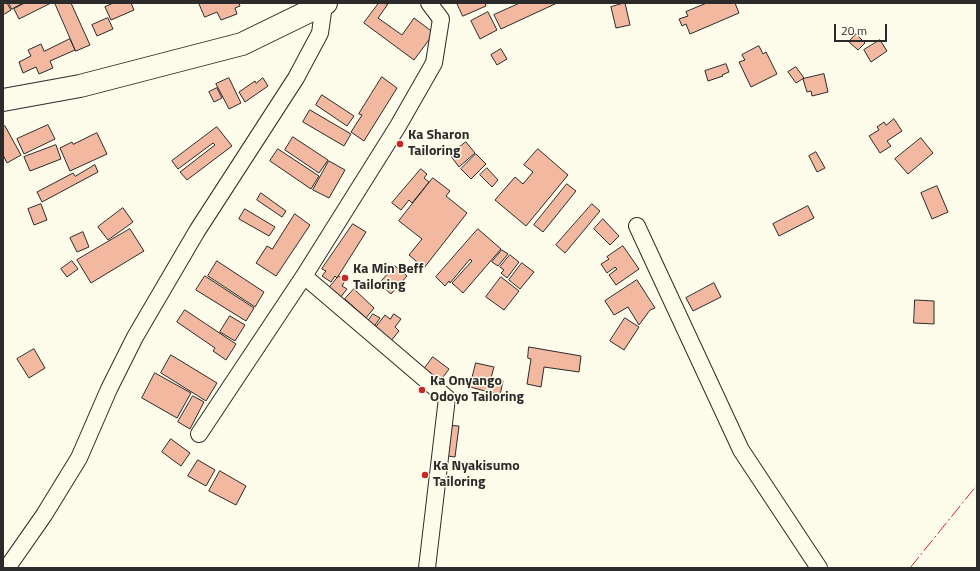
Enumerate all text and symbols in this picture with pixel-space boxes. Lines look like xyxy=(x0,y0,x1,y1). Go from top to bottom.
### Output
scale bar xyxy=(836,16,889,42)
text: 20 m xyxy=(841,21,867,40)
place label: Ka Sharon Tailoring xyxy=(408,128,469,160)
marker: Ka Sharon Tailoring xyxy=(395,139,405,149)
place label: Ka Min Beff Tailoring xyxy=(353,262,424,294)
marker: Ka Min Beff Tailoring xyxy=(340,273,350,283)
place label: Ka Onyango Odoyo Tailoring xyxy=(430,374,524,406)
marker: Ka Onyango Odoyo Tailoring xyxy=(417,385,427,395)
place label: Ka Nyakisumo Tailoring xyxy=(433,459,520,492)
marker: Ka Nyakisumo Tailoring xyxy=(420,470,430,480)

